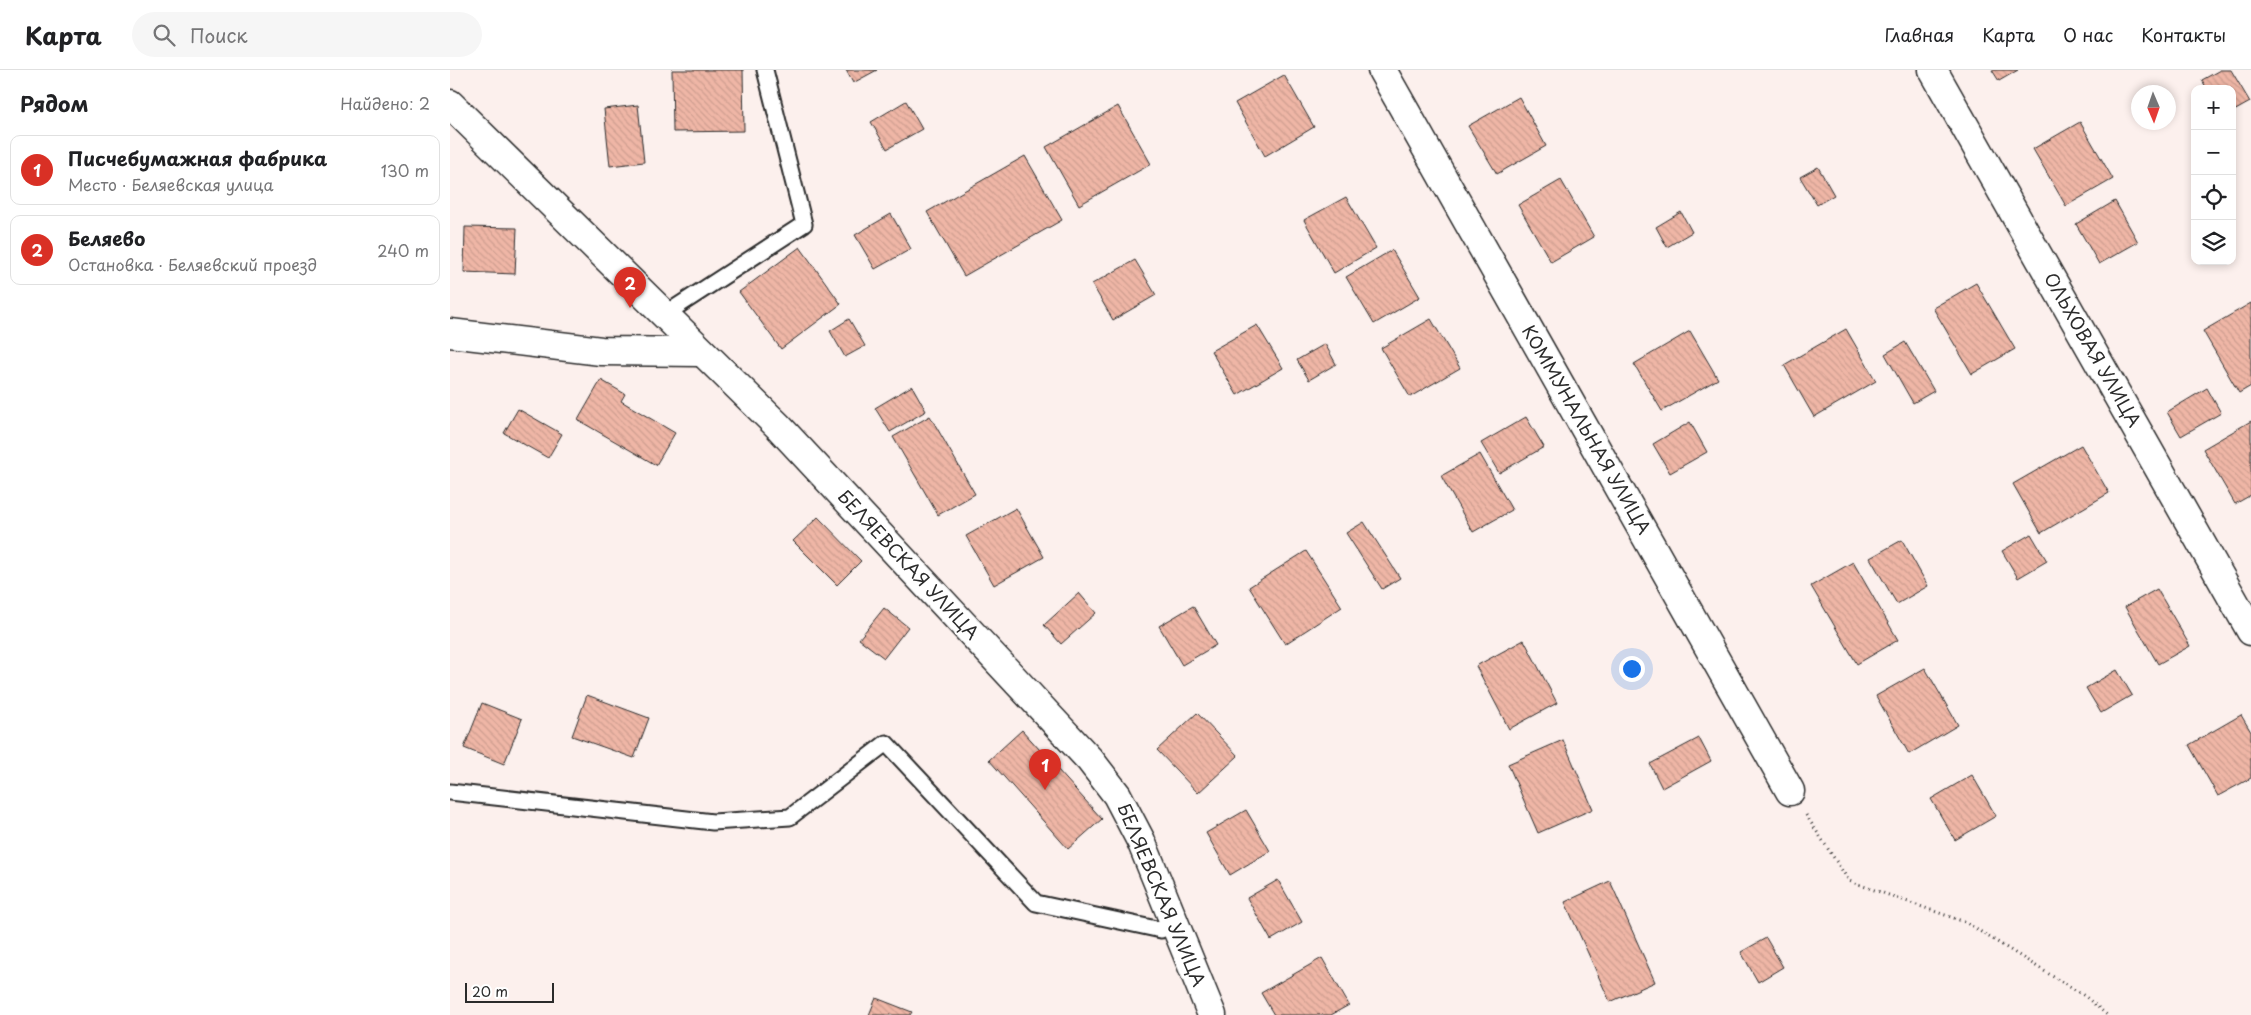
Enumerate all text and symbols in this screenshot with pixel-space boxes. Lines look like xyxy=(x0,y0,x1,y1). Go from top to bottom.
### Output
search box xyxy=(132,12,482,57)
text: Карта xyxy=(25,17,102,53)
icon: search xyxy=(150,21,178,49)
text: Поиск xyxy=(190,21,248,49)
text: Главная xyxy=(1885,21,1954,48)
text: Карта xyxy=(1982,21,2035,48)
text: О нас xyxy=(2063,21,2113,48)
text: Контакты xyxy=(2141,21,2226,48)
north arrow xyxy=(2131,85,2176,130)
map controls xyxy=(2191,85,2236,265)
button: + xyxy=(2191,85,2236,130)
text: Рядом xyxy=(20,87,88,119)
text: Найдено: 2 xyxy=(340,91,430,115)
button: − xyxy=(2191,130,2236,175)
text: Писчебумажная фабрика xyxy=(68,144,327,172)
text: 1 xyxy=(33,158,41,182)
text: 130 m xyxy=(381,158,429,182)
text: Место · Беляевская улица xyxy=(68,172,274,196)
button: locate xyxy=(2191,175,2236,220)
button: layers xyxy=(2191,220,2236,265)
text: Беляево xyxy=(68,224,145,252)
text: 2 xyxy=(31,238,43,262)
text: 240 m xyxy=(377,238,429,262)
text: Остановка · Беляевский проезд xyxy=(68,252,317,276)
pin: 2 xyxy=(614,267,646,308)
street label: ОЛЬХОВАЯ УЛИЦА xyxy=(2038,267,2149,432)
street label: КОММУНАЛЬНАЯ УЛИЦА xyxy=(1516,320,1659,539)
street label: БЕЛЯЕВСКАЯ УЛИЦА xyxy=(832,483,986,645)
your location xyxy=(1619,656,1645,682)
pin: 1 xyxy=(1029,749,1061,790)
street label: БЕЛЯЕВСКАЯ УЛИЦА xyxy=(1112,799,1213,990)
scale bar xyxy=(465,980,554,1003)
text: 20 m xyxy=(472,981,508,1002)

